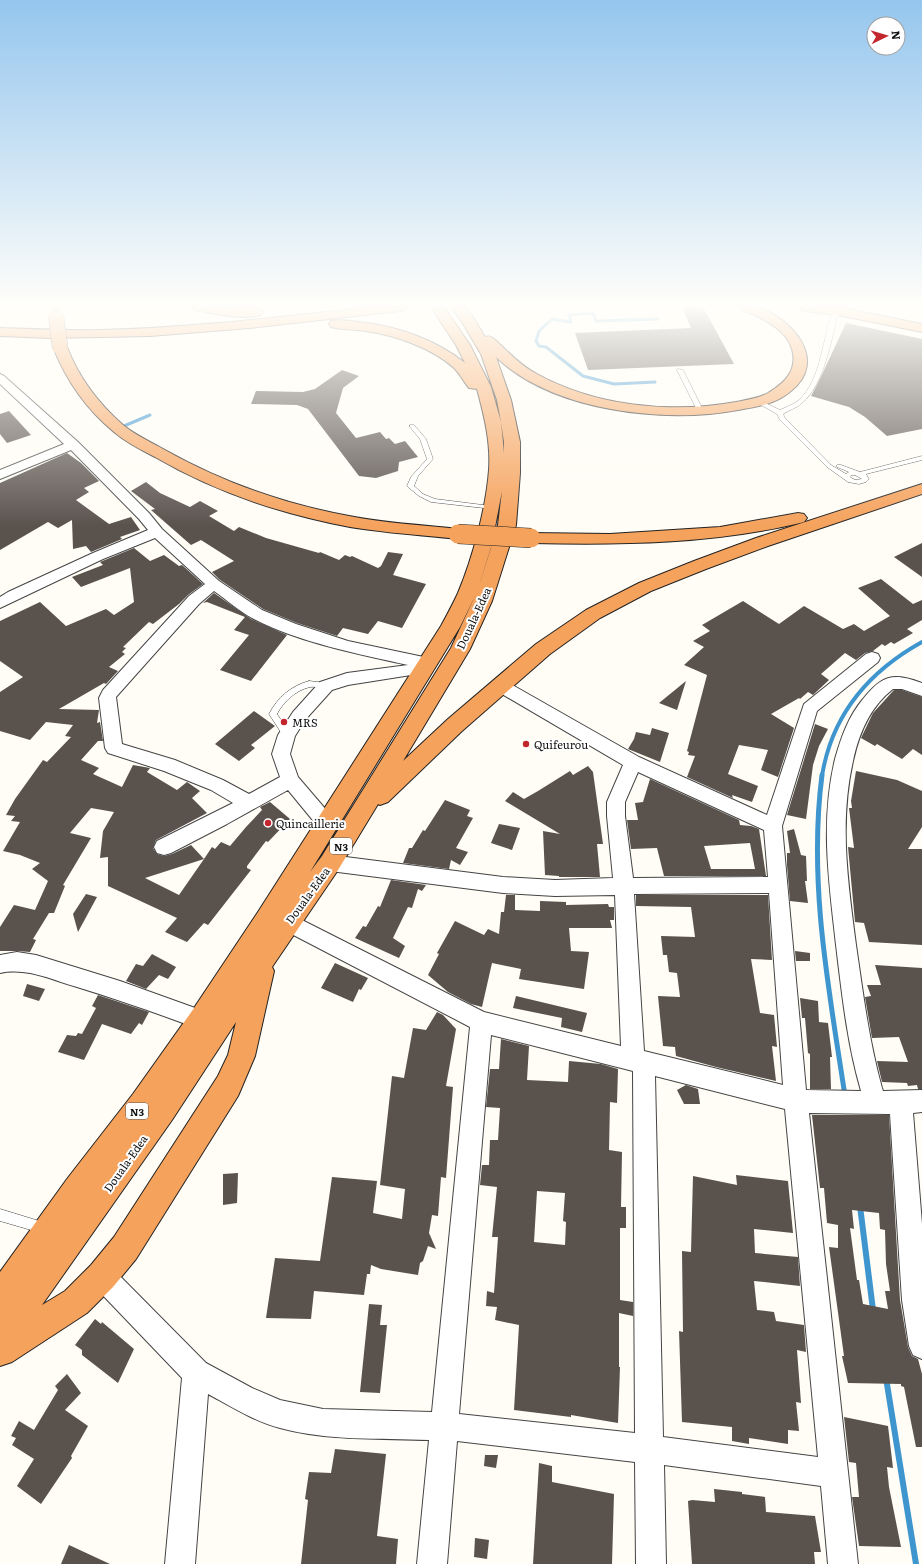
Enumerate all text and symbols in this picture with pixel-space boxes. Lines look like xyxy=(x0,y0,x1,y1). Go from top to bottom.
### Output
north arrow xyxy=(866,16,906,56)
text: N xyxy=(889,30,905,40)
street label: Douala-Edea xyxy=(452,584,494,652)
place label: MRS xyxy=(292,714,317,730)
marker: MRS xyxy=(279,717,289,727)
place label: Quifeurou xyxy=(534,736,588,752)
marker: Quifeurou xyxy=(521,739,531,749)
place label: Quincaillerie xyxy=(276,815,345,831)
marker: Quincaillerie xyxy=(263,818,273,828)
road number: N3 xyxy=(330,838,352,854)
street label: Douala-Edea xyxy=(281,863,333,927)
road number: N3 xyxy=(126,1103,148,1119)
street label: Douala-Edea xyxy=(99,1131,151,1195)

